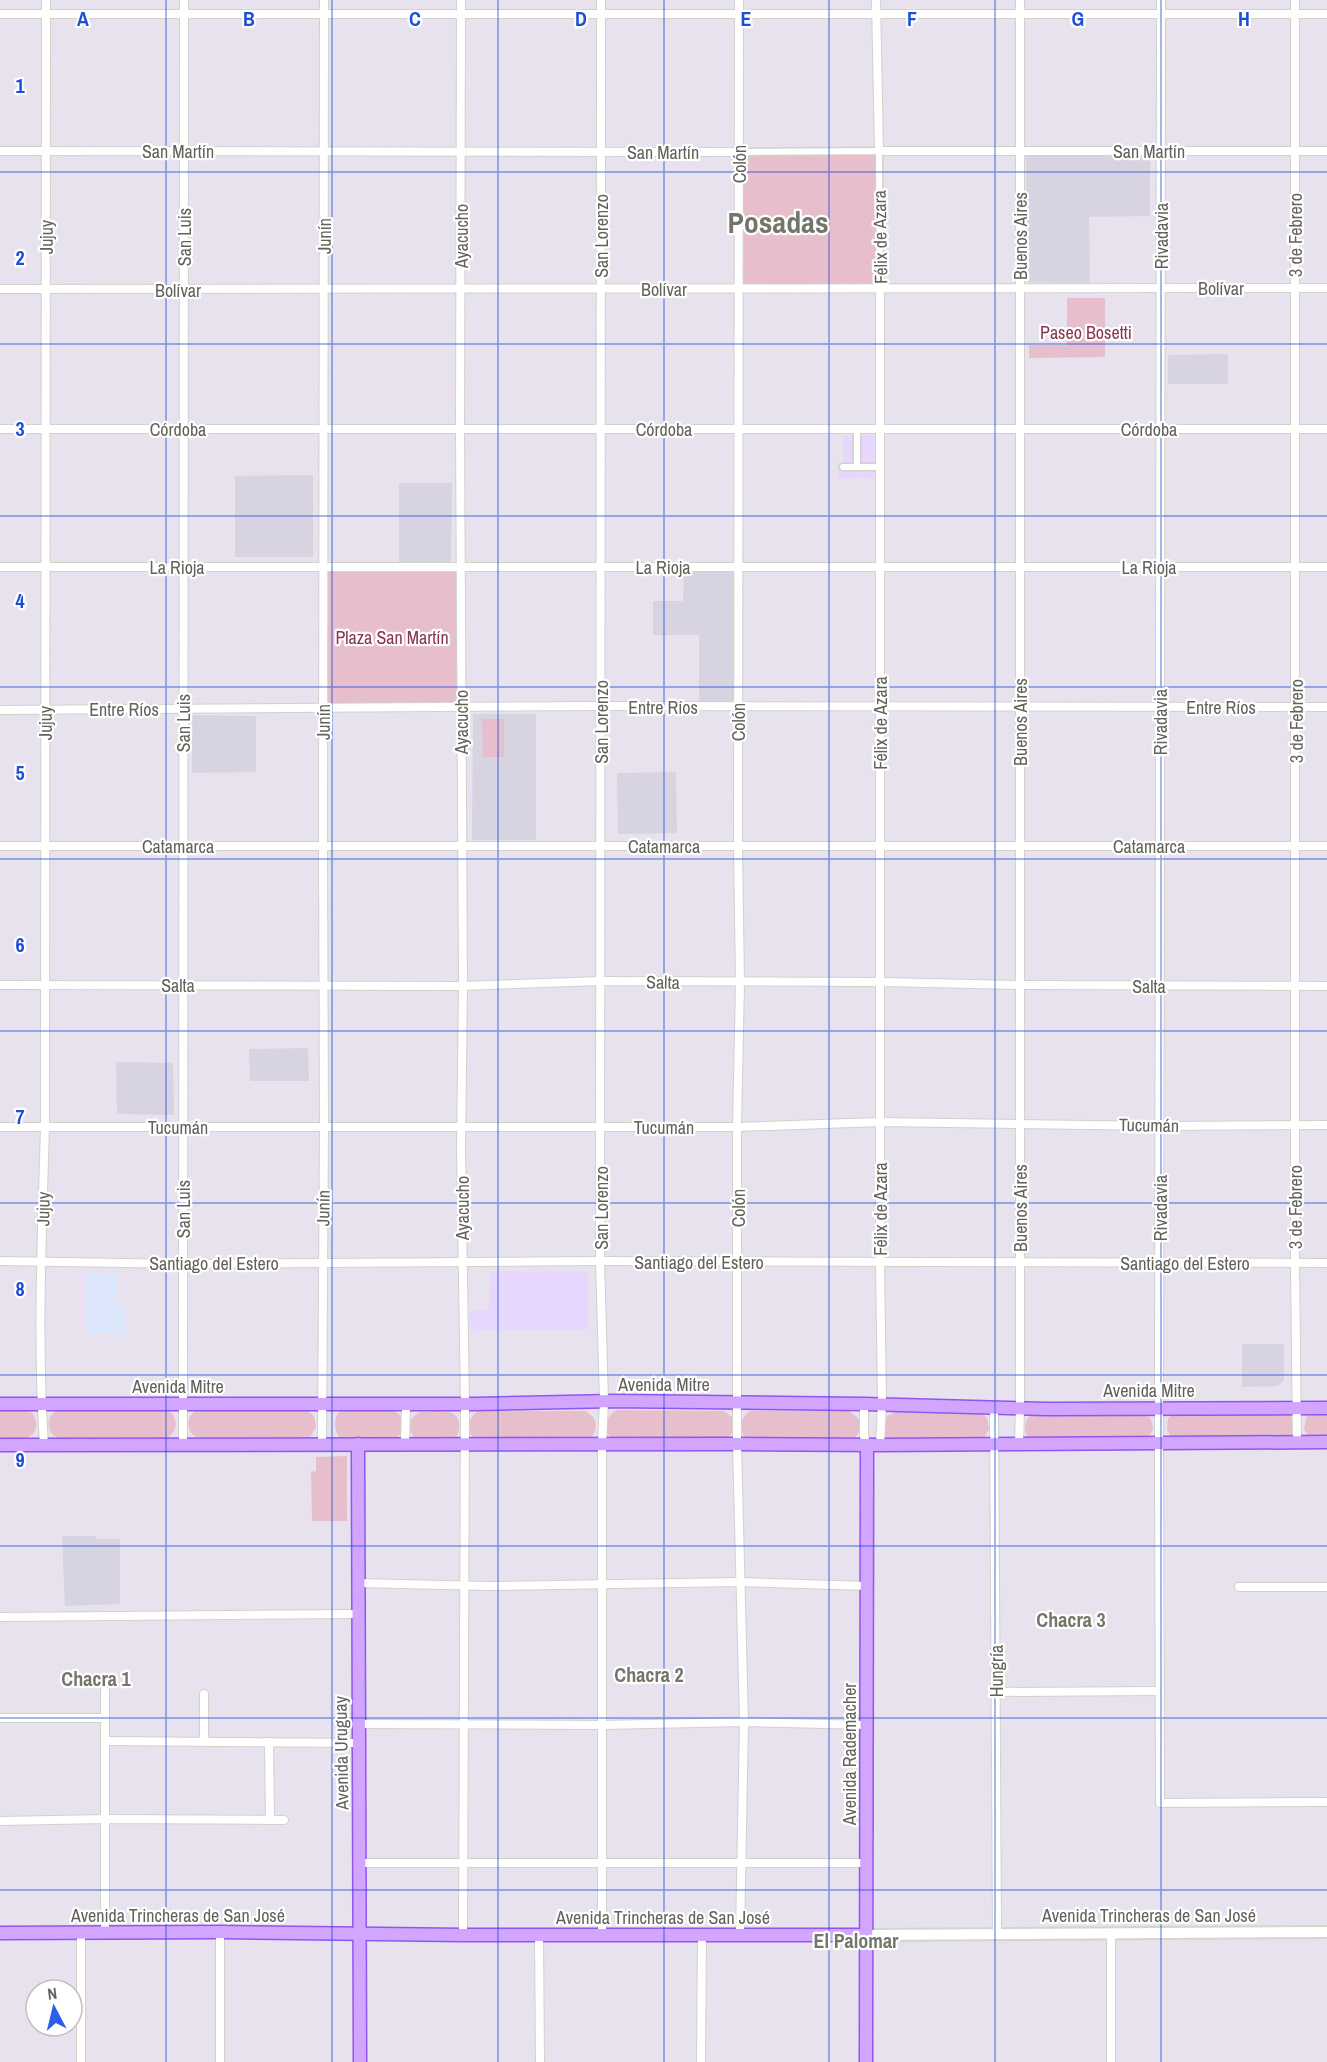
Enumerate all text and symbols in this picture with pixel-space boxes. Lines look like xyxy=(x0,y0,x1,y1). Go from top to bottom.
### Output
text: A xyxy=(77,5,89,32)
text: B xyxy=(243,5,255,32)
text: C xyxy=(409,5,421,32)
text: D xyxy=(575,5,587,32)
text: E xyxy=(741,5,752,32)
text: F xyxy=(907,5,917,32)
text: G xyxy=(1072,5,1084,32)
text: H xyxy=(1238,5,1250,32)
text: 1 xyxy=(15,72,25,99)
street label: San Martín xyxy=(142,139,214,164)
street label: San Martín xyxy=(1113,139,1185,164)
street label: San Martín xyxy=(627,140,699,165)
street label: Colón xyxy=(727,145,752,183)
street label: Félix de Azara xyxy=(867,190,893,284)
street label: Buenos Aires xyxy=(1008,192,1033,280)
street label: 3 de Febrero xyxy=(1283,193,1308,277)
street label: San Lorenzo xyxy=(589,194,614,278)
district label: Posadas xyxy=(727,202,829,242)
street label: Rivadavia xyxy=(1149,203,1174,269)
street label: Ayacucho xyxy=(449,204,474,269)
street label: San Luis xyxy=(172,208,197,266)
street label: Junín xyxy=(312,218,337,254)
street label: Jujuy xyxy=(34,219,59,254)
text: 2 xyxy=(15,244,25,271)
street label: Bolívar xyxy=(1198,276,1244,301)
street label: Bolívar xyxy=(641,277,687,302)
street label: Bolívar xyxy=(155,278,201,303)
park label: Paseo Bosetti xyxy=(1040,320,1132,345)
text: 3 xyxy=(15,415,25,442)
street label: Córdoba xyxy=(150,417,206,442)
street label: Córdoba xyxy=(636,417,692,442)
street label: Córdoba xyxy=(1121,417,1177,442)
street label: La Rioja xyxy=(150,555,204,580)
street label: La Rioja xyxy=(636,555,690,580)
street label: La Rioja xyxy=(1122,555,1176,580)
text: 4 xyxy=(15,587,25,614)
park label: Plaza San Martín xyxy=(335,625,449,650)
street label: Félix de Azara xyxy=(868,676,893,770)
street label: Buenos Aires xyxy=(1008,678,1033,766)
street label: 3 de Febrero xyxy=(1284,679,1309,763)
street label: San Lorenzo xyxy=(589,680,614,764)
street label: Rivadavia xyxy=(1148,689,1173,755)
street label: Ayacucho xyxy=(449,690,474,755)
street label: San Luis xyxy=(171,694,196,752)
street label: Entre Ríos xyxy=(628,695,698,720)
street label: Entre Ríos xyxy=(1186,695,1256,720)
street label: Entre Ríos xyxy=(89,697,159,722)
street label: Colón xyxy=(726,703,751,741)
street label: Junín xyxy=(311,704,336,740)
street label: Jujuy xyxy=(33,705,58,740)
text: 5 xyxy=(15,759,25,786)
street label: Catamarca xyxy=(142,834,214,859)
street label: Catamarca xyxy=(628,834,700,859)
street label: Catamarca xyxy=(1113,834,1185,859)
text: 6 xyxy=(15,931,25,958)
street label: Salta xyxy=(646,969,680,995)
street label: Salta xyxy=(161,973,195,998)
street label: Salta xyxy=(1132,974,1166,999)
text: 7 xyxy=(15,1103,25,1130)
street label: Tucumán xyxy=(1119,1112,1179,1138)
street label: Tucumán xyxy=(148,1115,208,1140)
street label: Tucumán xyxy=(634,1115,694,1140)
street label: Félix de Azara xyxy=(868,1162,893,1256)
street label: Buenos Aires xyxy=(1008,1164,1033,1252)
street label: 3 de Febrero xyxy=(1283,1165,1308,1249)
street label: San Lorenzo xyxy=(589,1166,614,1250)
street label: Rivadavia xyxy=(1148,1175,1173,1241)
street label: Ayacucho xyxy=(450,1176,475,1241)
street label: San Luis xyxy=(171,1180,196,1238)
street label: Colón xyxy=(726,1189,751,1227)
street label: Junín xyxy=(310,1190,336,1226)
street label: Jujuy xyxy=(30,1191,56,1226)
street label: Santiago del Estero xyxy=(634,1250,764,1275)
street label: Santiago del Estero xyxy=(149,1251,279,1276)
street label: Santiago del Estero xyxy=(1120,1251,1250,1276)
text: 8 xyxy=(15,1275,25,1302)
street label: Avenida Mitre xyxy=(617,1372,710,1397)
street label: Avenida Mitre xyxy=(131,1374,224,1399)
street label: Avenida Mitre xyxy=(1102,1378,1195,1403)
text: 9 xyxy=(15,1446,25,1473)
district label: Chacra 3 xyxy=(1036,1606,1106,1633)
street label: Hungría xyxy=(984,1645,1009,1697)
district label: Chacra 2 xyxy=(614,1661,684,1688)
district label: Chacra 1 xyxy=(61,1665,132,1692)
street label: Avenida Rademacher xyxy=(837,1683,862,1826)
street label: Avenida Uruguay xyxy=(327,1695,355,1811)
street label: Avenida Trincheras de San José xyxy=(70,1903,285,1928)
street label: Avenida Trincheras de San José xyxy=(1041,1903,1256,1928)
street label: Avenida Trincheras de San José xyxy=(555,1905,770,1930)
district label: El Palomar xyxy=(814,1927,899,1954)
north arrow xyxy=(24,1978,84,2038)
text: N xyxy=(46,1982,58,2005)

